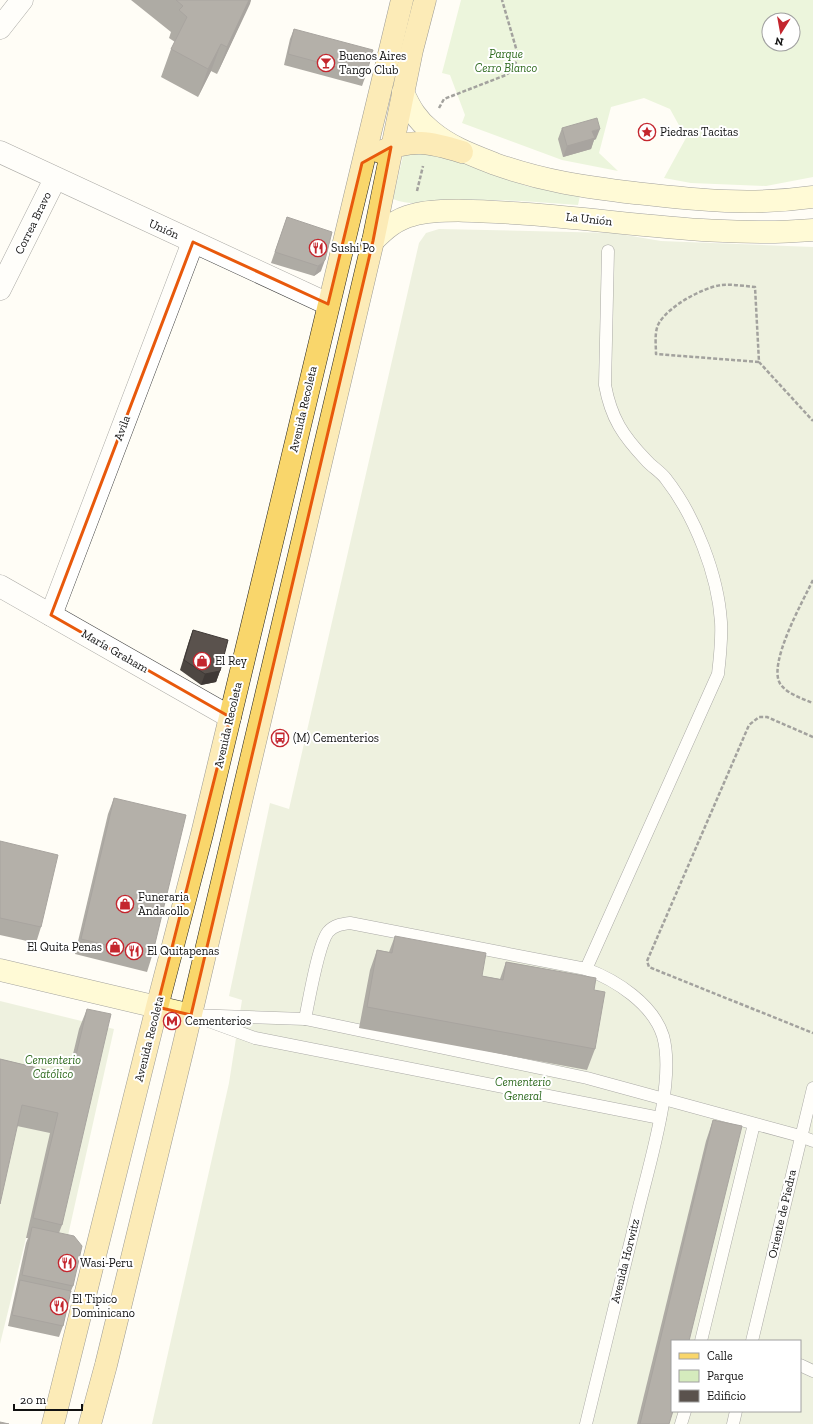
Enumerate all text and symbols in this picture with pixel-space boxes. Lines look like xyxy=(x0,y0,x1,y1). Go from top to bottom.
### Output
north arrow xyxy=(761,12,801,52)
text: N xyxy=(773,34,785,49)
park label: Parque Cerro Blanco xyxy=(475,47,538,75)
place label: Buenos Aires Tango Club xyxy=(339,49,406,77)
bar icon: Buenos Aires Tango Club xyxy=(316,53,336,73)
place icon: Piedras Tacitas xyxy=(637,122,657,142)
place label: Piedras Tacitas xyxy=(660,125,738,139)
street label: Correa Bravo xyxy=(12,189,54,257)
street label: La Unión xyxy=(565,210,613,228)
street label: Unión xyxy=(147,216,181,242)
restaurant icon: Sushi Po xyxy=(308,238,328,258)
place label: Sushi Po xyxy=(331,241,375,255)
street label: Avenida Recoleta xyxy=(286,364,320,453)
street label: Avila xyxy=(111,413,133,442)
street label: María Graham xyxy=(79,626,152,676)
shop icon: El Rey xyxy=(192,651,212,671)
place label: El Rey xyxy=(215,654,248,668)
street label: Avenida Recoleta xyxy=(211,680,245,769)
bus stop icon: (M) Cementerios xyxy=(270,728,290,748)
place label: (M) Cementerios xyxy=(293,731,379,745)
place label: Funeraria Andacollo xyxy=(138,890,189,918)
shop icon: Funeraria Andacollo xyxy=(115,894,135,914)
shop icon: El Quita Penas xyxy=(105,937,125,957)
place label: El Quita Penas xyxy=(27,940,102,954)
restaurant icon: El Quitapenas xyxy=(124,941,144,961)
place label: El Quitapenas xyxy=(147,944,219,958)
street label: Avenida Recoleta xyxy=(132,995,166,1083)
metro station icon: Cementerios xyxy=(162,1011,182,1031)
place label: Cementerios xyxy=(185,1014,251,1028)
park label: Cementerio Católico xyxy=(25,1053,81,1081)
park label: Cementerio General xyxy=(495,1075,551,1103)
street label: Oriente de Piedra xyxy=(765,1168,799,1260)
street label: Avenida Horwitz xyxy=(608,1217,642,1305)
restaurant icon: Wasi-Peru xyxy=(57,1253,77,1273)
place label: Wasi-Peru xyxy=(80,1256,133,1270)
place label: El Tipico Dominicano xyxy=(72,1292,135,1320)
restaurant icon: El Tipico Dominicano xyxy=(49,1296,69,1316)
legend xyxy=(671,1340,801,1412)
text: Calle xyxy=(707,1349,733,1363)
text: Parque xyxy=(707,1369,744,1383)
scale bar xyxy=(14,1386,82,1412)
text: Edificio xyxy=(707,1389,746,1403)
text: 20 m xyxy=(20,1393,47,1407)

